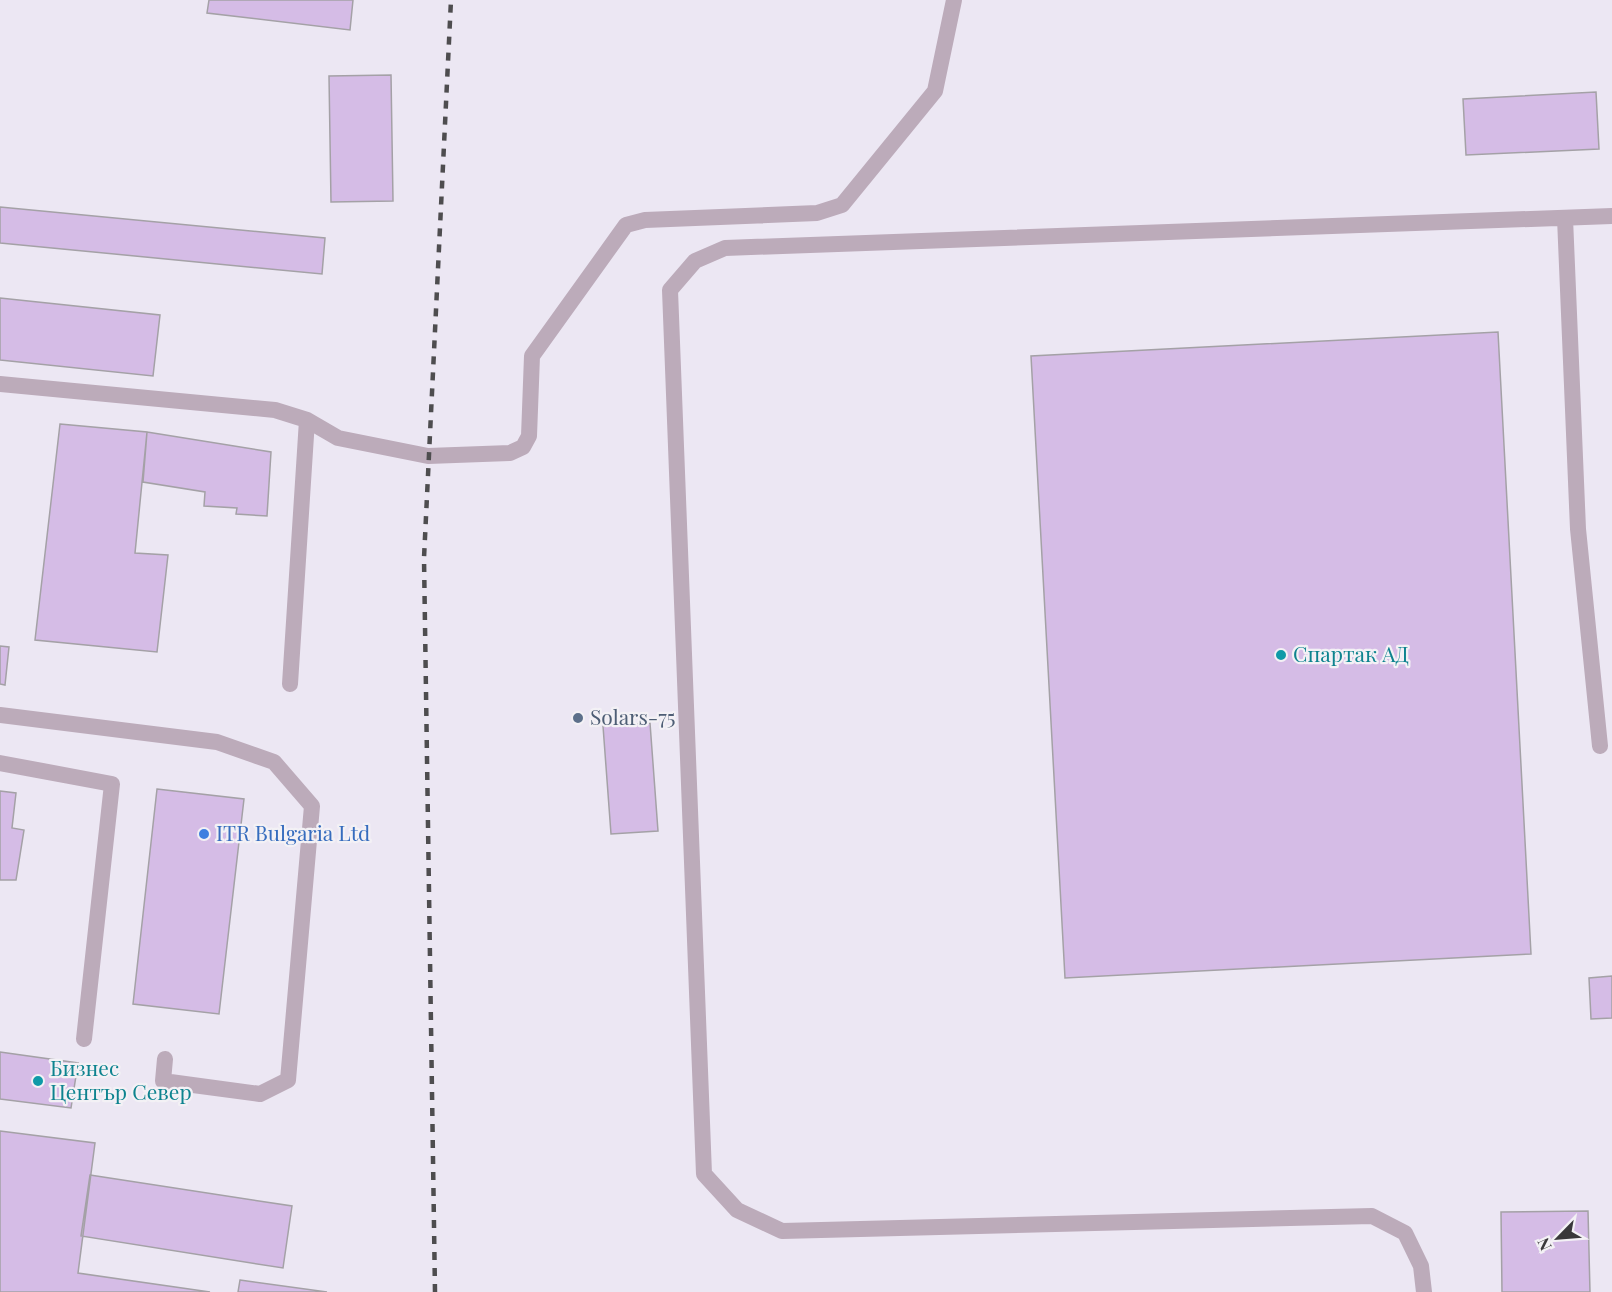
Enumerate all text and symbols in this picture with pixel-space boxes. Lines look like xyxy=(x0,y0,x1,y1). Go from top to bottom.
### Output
place label: Спартак АД xyxy=(1293,639,1409,667)
marker: Спартак АД xyxy=(1274,648,1288,662)
place label: Solars-75 xyxy=(590,702,676,730)
marker: Solars-75 xyxy=(571,711,585,725)
place label: ITR Bulgaria Ltd xyxy=(216,818,370,846)
marker: ITR Bulgaria Ltd xyxy=(197,827,211,841)
place label: Бизнес Център Север xyxy=(50,1053,192,1105)
marker: Бизнес Център Север xyxy=(31,1074,45,1088)
north arrow xyxy=(1528,1208,1588,1268)
text: N xyxy=(1532,1234,1556,1254)

